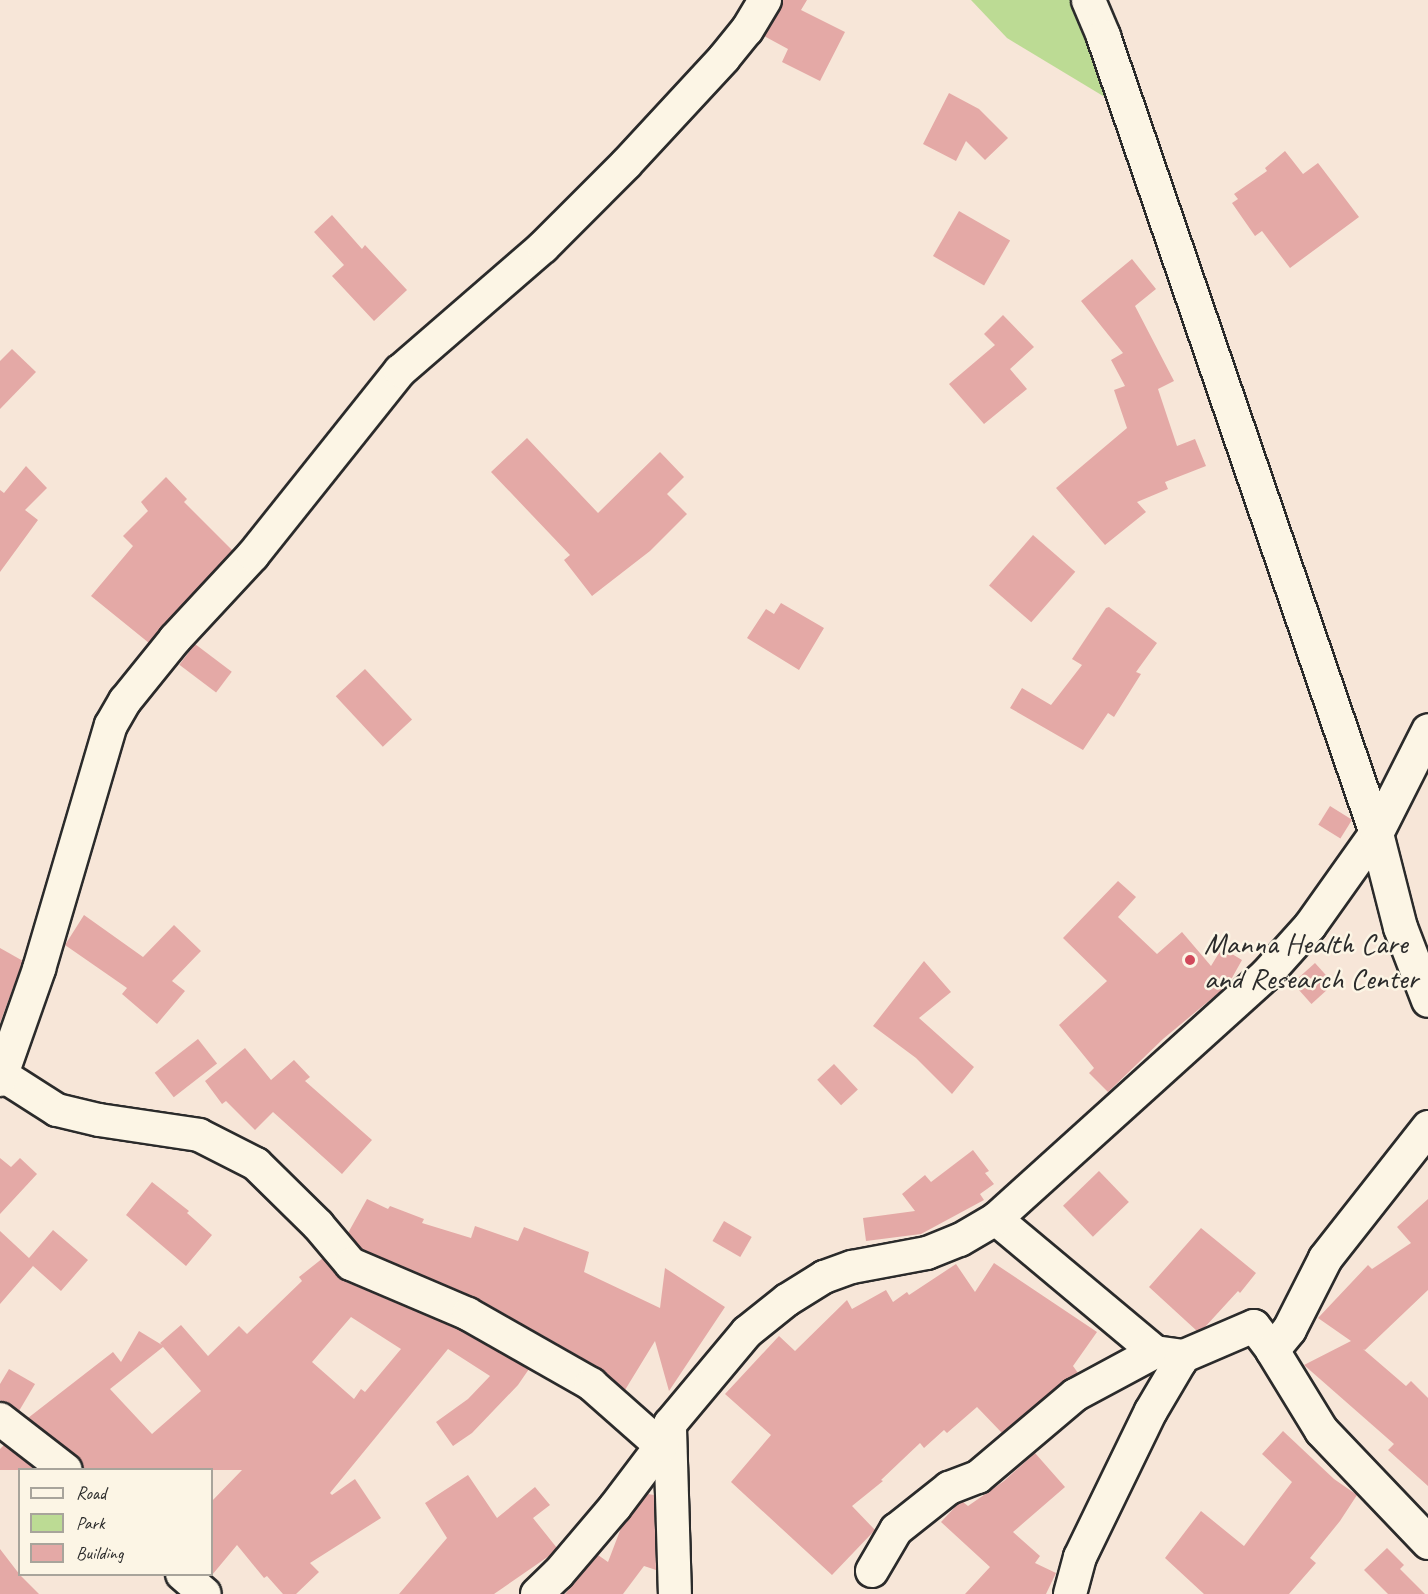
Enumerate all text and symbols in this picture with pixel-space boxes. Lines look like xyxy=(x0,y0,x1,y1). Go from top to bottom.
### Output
place label: Manna Health Care and Research Center xyxy=(1204,925,1419,996)
marker: Manna Health Care and Research Center xyxy=(1181,951,1199,969)
legend xyxy=(18,1468,213,1576)
text: Road xyxy=(76,1482,106,1504)
text: Park xyxy=(76,1512,105,1534)
text: Building xyxy=(76,1542,123,1564)

